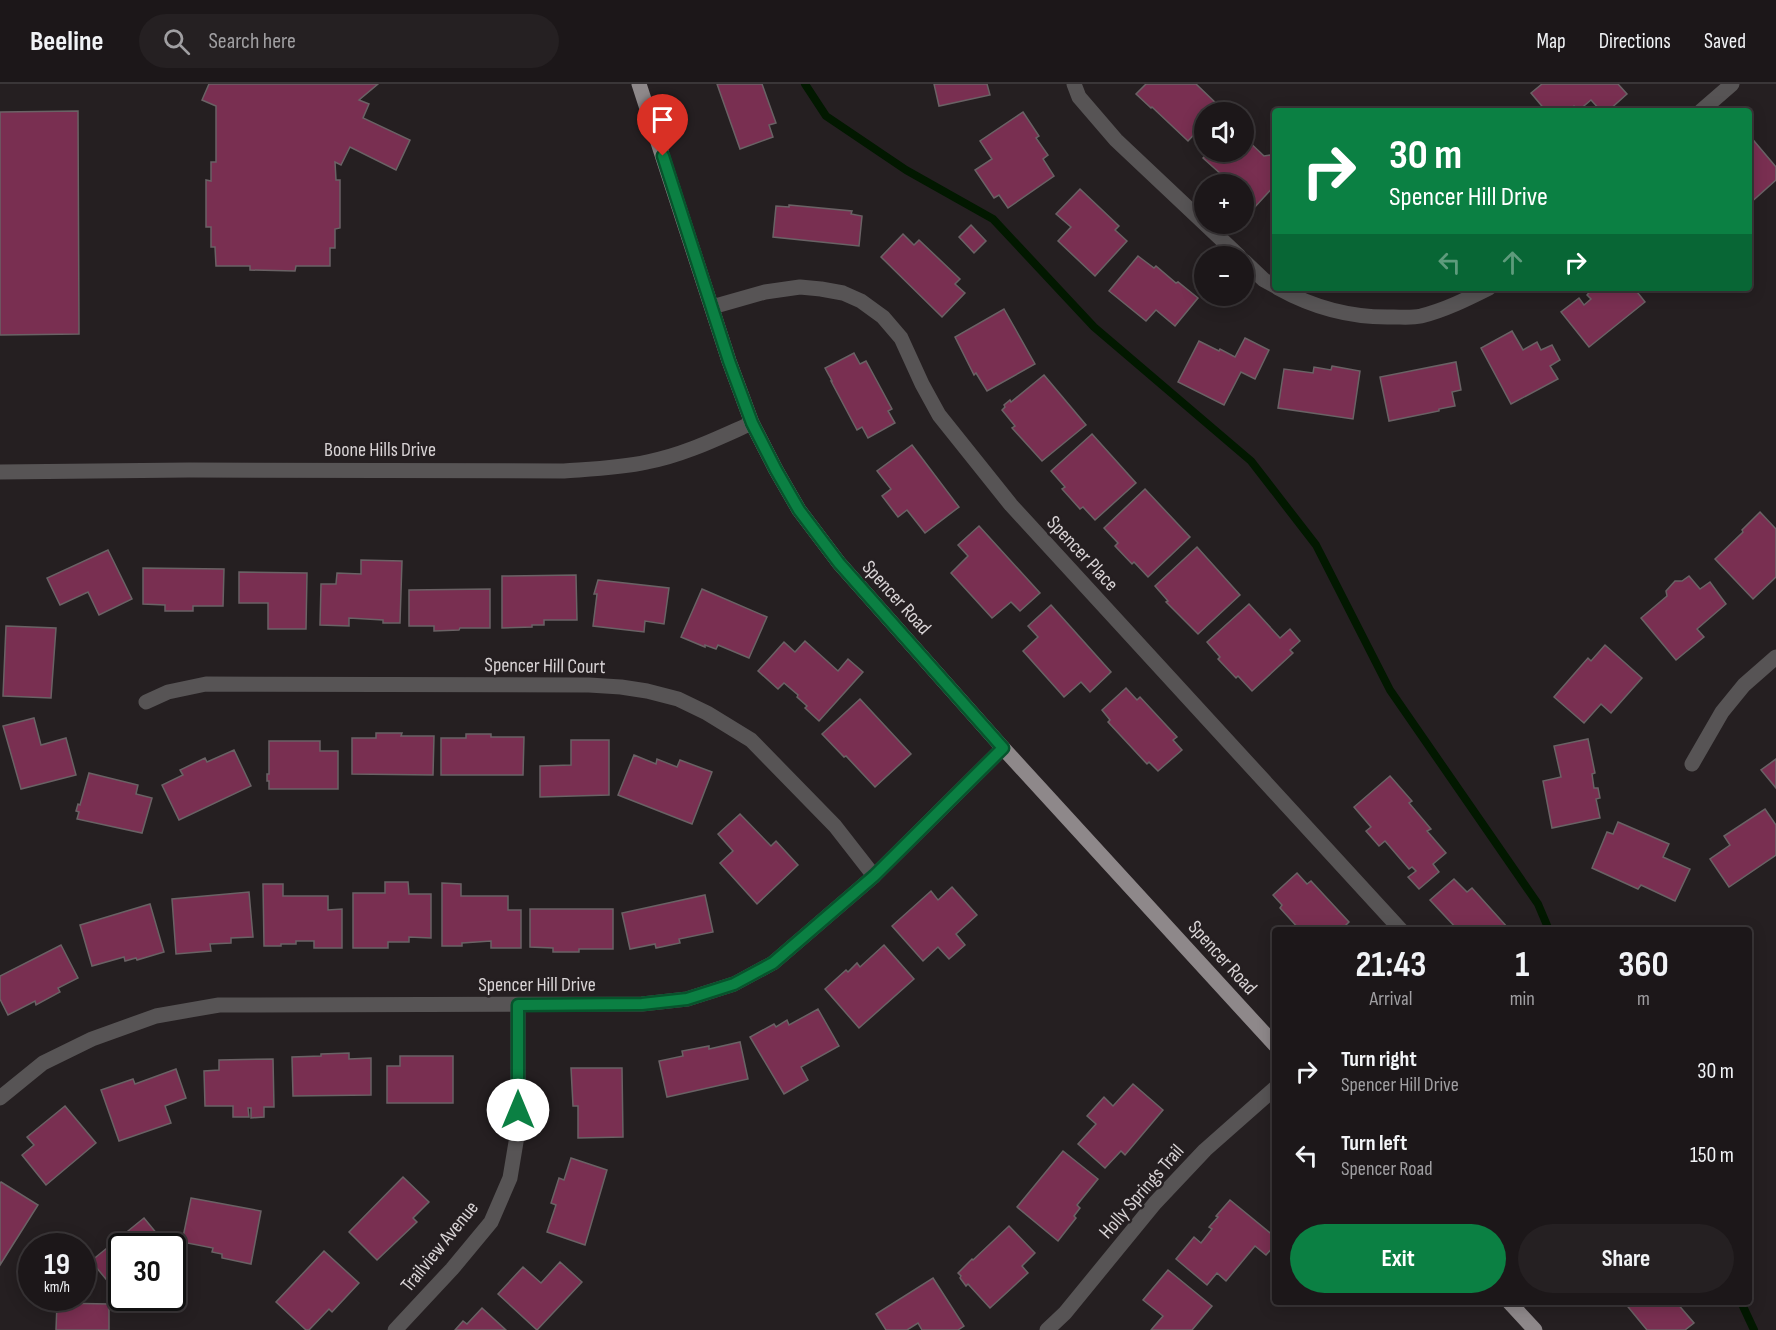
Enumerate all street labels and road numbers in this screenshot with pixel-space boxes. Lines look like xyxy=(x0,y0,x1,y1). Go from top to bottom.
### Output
street label: Boone Hills Drive xyxy=(324,438,436,462)
street label: Spencer Place xyxy=(1041,511,1123,596)
street label: Spencer Road xyxy=(857,556,936,640)
street label: Spencer Hill Court xyxy=(484,653,606,679)
street label: Spencer Road xyxy=(1183,916,1262,1000)
street label: Spencer Hill Drive xyxy=(478,973,596,997)
street label: Holly Springs Trail xyxy=(1094,1140,1189,1244)
street label: Trailview Avenue xyxy=(396,1196,484,1297)

